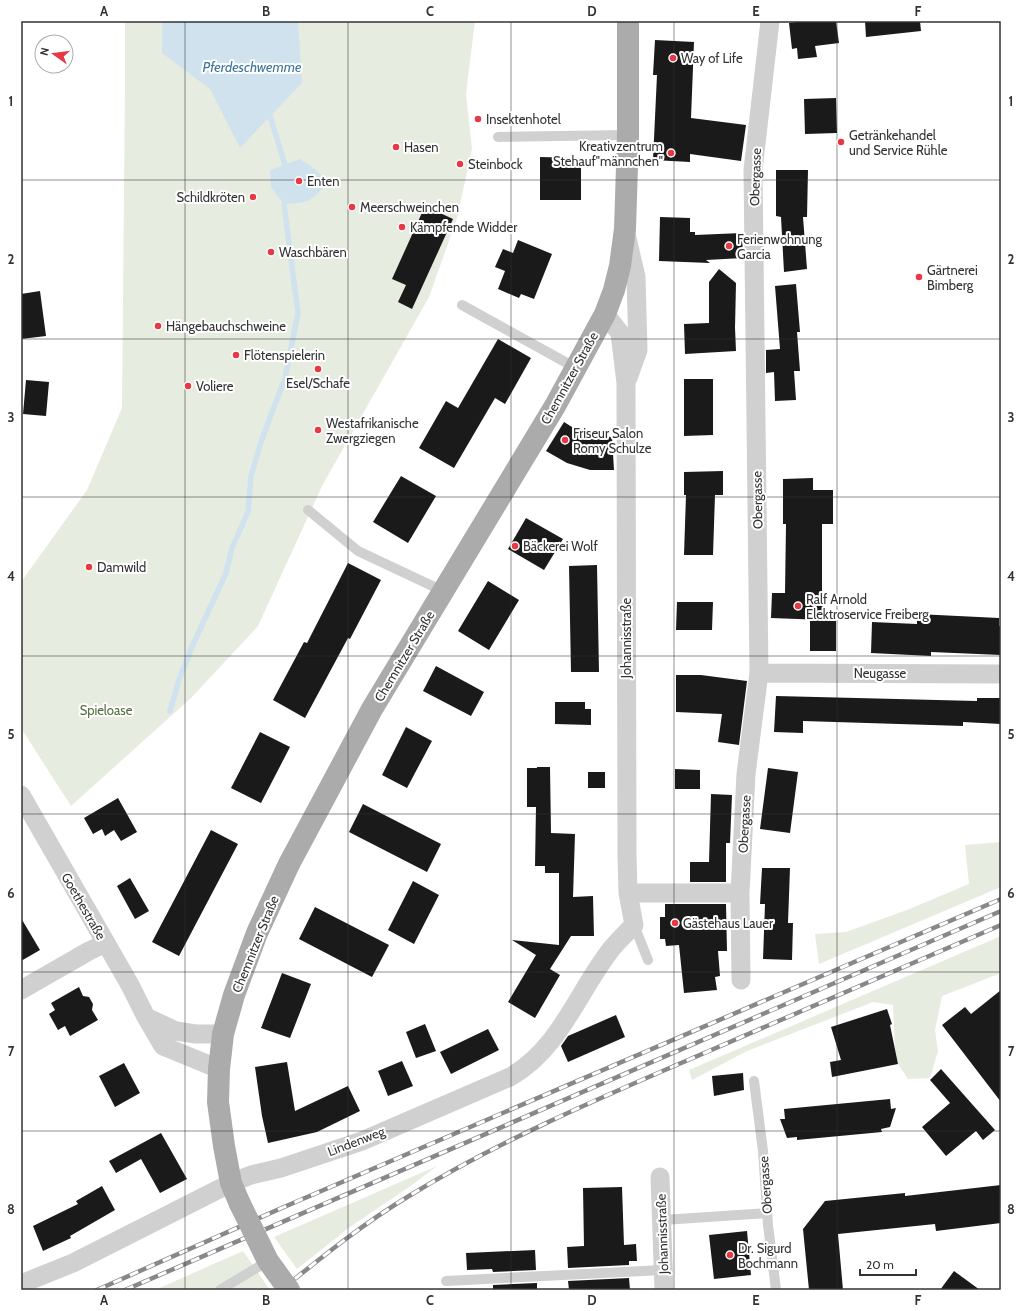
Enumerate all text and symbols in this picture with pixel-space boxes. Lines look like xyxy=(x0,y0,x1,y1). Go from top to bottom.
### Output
text: A xyxy=(100,3,109,19)
text: B xyxy=(262,3,270,19)
text: C xyxy=(426,3,434,19)
text: D xyxy=(587,3,597,19)
text: E xyxy=(752,3,760,19)
text: F xyxy=(915,3,922,19)
north arrow xyxy=(34,34,74,74)
text: N xyxy=(37,46,52,57)
place label: Way of Life xyxy=(681,50,743,66)
marker: Way of Life xyxy=(668,53,678,63)
water label: Pferdeschwemme xyxy=(203,58,302,76)
text: 1 xyxy=(9,93,13,109)
text: 1 xyxy=(1009,93,1013,109)
place label: Insektenhotel xyxy=(486,111,561,127)
marker: Insektenhotel xyxy=(473,114,483,124)
place label: Getränkehandel und Service Rühle xyxy=(849,127,948,158)
marker: Getränkehandel und Service Rühle xyxy=(836,137,846,147)
place label: Kreativzentrum Stehauf"männchen" xyxy=(553,138,663,169)
place label: Hasen xyxy=(404,139,439,155)
marker: Hasen xyxy=(391,142,401,152)
street label: Obergasse xyxy=(746,147,764,206)
marker: Kreativzentrum Stehauf"männchen" xyxy=(666,148,676,158)
place label: Steinbock xyxy=(468,156,523,172)
marker: Steinbock xyxy=(455,159,465,169)
place label: Enten xyxy=(307,173,340,189)
marker: Enten xyxy=(294,176,304,186)
place label: Schildkröten xyxy=(176,189,245,205)
marker: Schildkröten xyxy=(248,192,258,202)
place label: Meerschweinchen xyxy=(360,199,459,215)
marker: Meerschweinchen xyxy=(347,202,357,212)
place label: Kämpfende Widder xyxy=(410,219,518,235)
marker: Kämpfende Widder xyxy=(397,222,407,232)
place label: Ferienwohnung Garcia xyxy=(737,231,822,262)
marker: Ferienwohnung Garcia xyxy=(724,241,734,251)
place label: Waschbären xyxy=(279,244,347,260)
marker: Waschbären xyxy=(266,247,276,257)
text: 2 xyxy=(8,251,15,267)
text: 2 xyxy=(1008,251,1015,267)
place label: Gärtnerei Bimberg xyxy=(927,262,978,293)
marker: Gärtnerei Bimberg xyxy=(914,272,924,282)
place label: Hängebauchschweine xyxy=(166,318,286,334)
marker: Hängebauchschweine xyxy=(153,321,163,331)
street label: Chemnitzer Straße xyxy=(537,329,601,427)
place label: Flötenspielerin xyxy=(244,347,325,363)
marker: Flötenspielerin xyxy=(231,350,241,360)
marker: Esel/Schafe xyxy=(313,364,323,374)
place label: Esel/Schafe xyxy=(286,375,350,391)
place label: Voliere xyxy=(196,378,234,394)
marker: Voliere xyxy=(183,381,193,391)
text: 3 xyxy=(7,409,15,425)
text: 3 xyxy=(1007,409,1015,425)
place label: Westafrikanische Zwergziegen xyxy=(326,415,419,446)
marker: Westafrikanische Zwergziegen xyxy=(313,425,323,435)
place label: Friseur Salon Romy Schulze xyxy=(573,425,652,456)
marker: Friseur Salon Romy Schulze xyxy=(560,435,570,445)
street label: Obergasse xyxy=(748,471,766,529)
place label: Bäckerei Wolf xyxy=(523,538,598,554)
marker: Bäckerei Wolf xyxy=(510,541,520,551)
place label: Damwild xyxy=(97,559,146,575)
marker: Damwild xyxy=(84,562,94,572)
text: 4 xyxy=(7,568,15,584)
text: 4 xyxy=(1007,568,1015,584)
place label: Ralf Arnold Elektroservice Freiberg xyxy=(806,591,929,622)
street label: Johannisstraße xyxy=(618,597,634,679)
marker: Ralf Arnold Elektroservice Freiberg xyxy=(793,601,803,611)
street label: Chemnitzer Straße xyxy=(371,607,438,704)
street label: Neugasse xyxy=(854,665,907,681)
park label: Spieloase xyxy=(80,702,133,718)
text: 5 xyxy=(8,726,15,742)
text: 5 xyxy=(1008,726,1015,742)
street label: Obergasse xyxy=(734,794,754,853)
street label: Goethestraße xyxy=(58,870,110,943)
text: 6 xyxy=(7,885,15,901)
text: 6 xyxy=(1007,885,1015,901)
street label: Chemnitzer Straße xyxy=(228,893,282,995)
place label: Gästehaus Lauer xyxy=(683,915,774,931)
marker: Gästehaus Lauer xyxy=(670,918,680,928)
text: 7 xyxy=(8,1043,15,1059)
text: 7 xyxy=(1008,1043,1015,1059)
street label: Lindenweg xyxy=(325,1123,387,1159)
street label: Obergasse xyxy=(755,1155,775,1214)
street label: Johannisstraße xyxy=(653,1193,671,1275)
text: 8 xyxy=(7,1201,15,1217)
text: 8 xyxy=(1007,1201,1015,1217)
place label: Dr. Sigurd Bochmann xyxy=(738,1240,798,1271)
marker: Dr. Sigurd Bochmann xyxy=(725,1250,735,1260)
scale bar xyxy=(860,1251,916,1277)
text: 20 m xyxy=(866,1257,894,1272)
text: A xyxy=(100,1292,109,1308)
text: B xyxy=(262,1292,270,1308)
text: C xyxy=(426,1292,434,1308)
text: D xyxy=(587,1292,597,1308)
text: E xyxy=(752,1292,760,1308)
text: F xyxy=(915,1292,922,1308)

